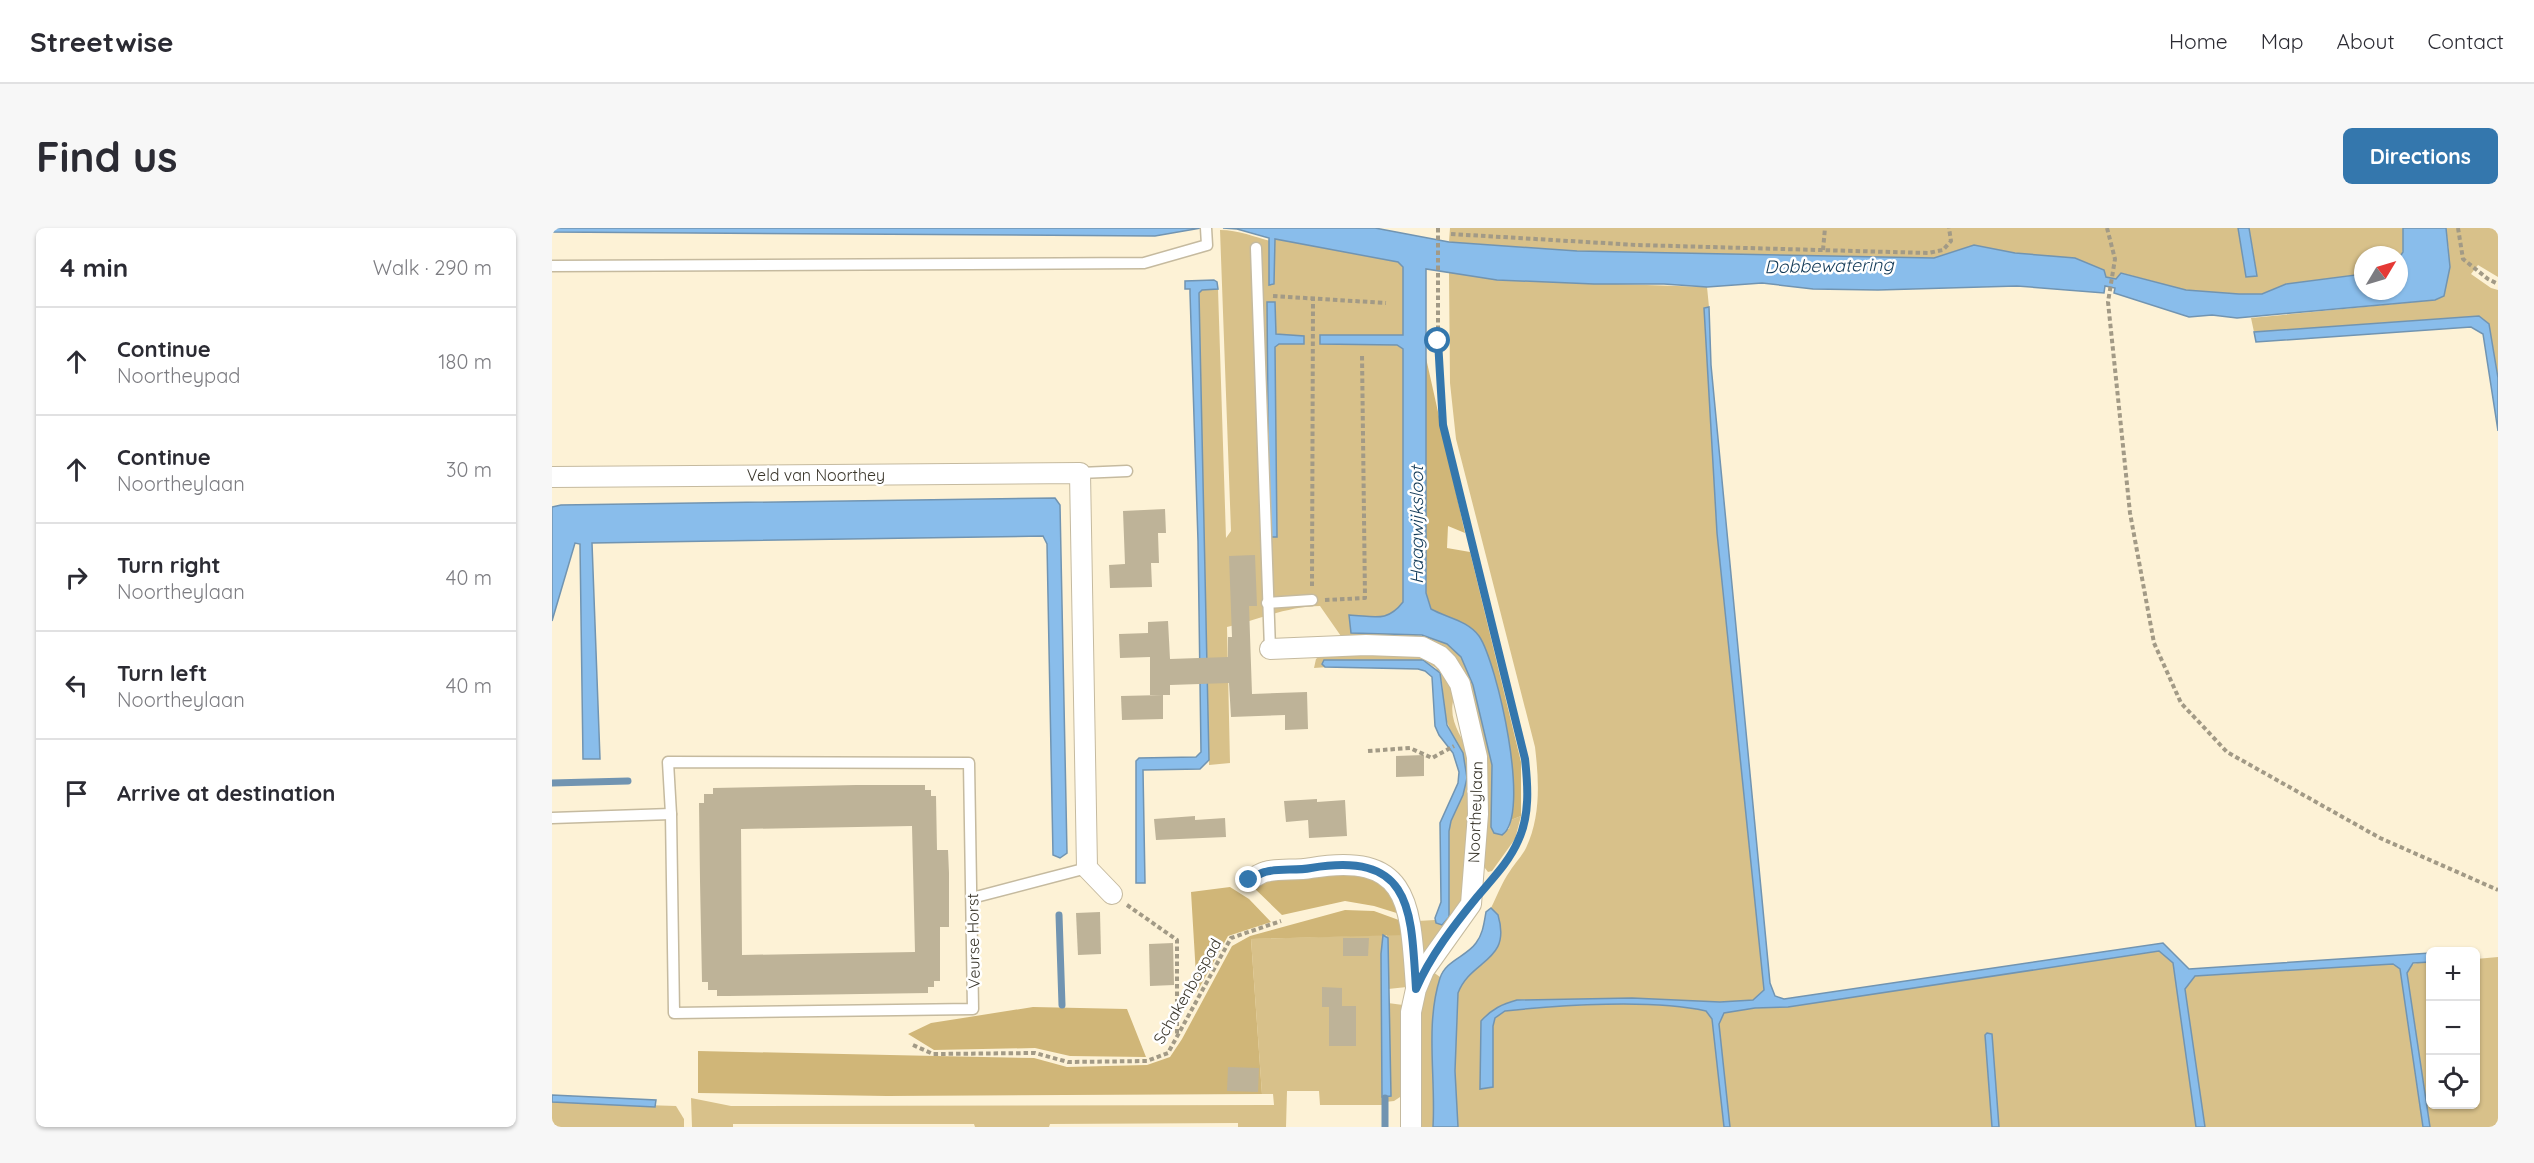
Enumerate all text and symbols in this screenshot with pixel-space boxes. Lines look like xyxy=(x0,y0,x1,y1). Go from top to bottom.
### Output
text: Streetwise xyxy=(30,24,173,59)
text: Home xyxy=(2169,28,2228,54)
text: Map xyxy=(2261,28,2304,54)
text: About xyxy=(2337,28,2395,54)
text: Contact xyxy=(2428,28,2504,54)
button: Directions xyxy=(2343,128,2498,184)
text: Find us xyxy=(36,130,178,183)
north arrow xyxy=(2354,246,2408,300)
text: 4 min xyxy=(60,251,128,284)
water label: Dobbewatering xyxy=(1764,253,1895,278)
text: Walk · 290 m xyxy=(373,255,492,280)
route start xyxy=(1424,327,1450,353)
text: Continue xyxy=(117,335,211,363)
icon: ahead xyxy=(60,345,93,378)
text: 180 m xyxy=(438,349,492,374)
text: Noortheypad xyxy=(117,363,240,388)
text: Continue xyxy=(117,443,211,471)
icon: ahead xyxy=(60,453,93,486)
text: 30 m xyxy=(446,457,492,482)
water label: Haagwijksloot xyxy=(1405,464,1428,584)
street label: Veld van Noorthey xyxy=(747,465,885,485)
text: Noortheylaan xyxy=(117,471,245,496)
text: Turn right xyxy=(117,551,221,579)
icon: right xyxy=(60,561,93,594)
text: 40 m xyxy=(446,565,492,590)
text: Noortheylaan xyxy=(117,579,245,604)
text: Turn left xyxy=(117,659,207,687)
icon: left xyxy=(60,669,93,702)
text: 40 m xyxy=(446,673,492,698)
text: Noortheylaan xyxy=(117,687,245,712)
street label: Noortheylaan xyxy=(1463,761,1487,863)
icon: arrive xyxy=(60,777,93,810)
text: Arrive at destination xyxy=(117,779,335,807)
route end xyxy=(1235,866,1261,892)
street label: Veurse Horst xyxy=(962,893,984,989)
street label: Schakenbospad xyxy=(1149,935,1225,1047)
map controls xyxy=(2426,947,2480,1109)
button: + xyxy=(2426,947,2480,1001)
button: − xyxy=(2426,1001,2480,1055)
button: locate xyxy=(2426,1055,2480,1109)

